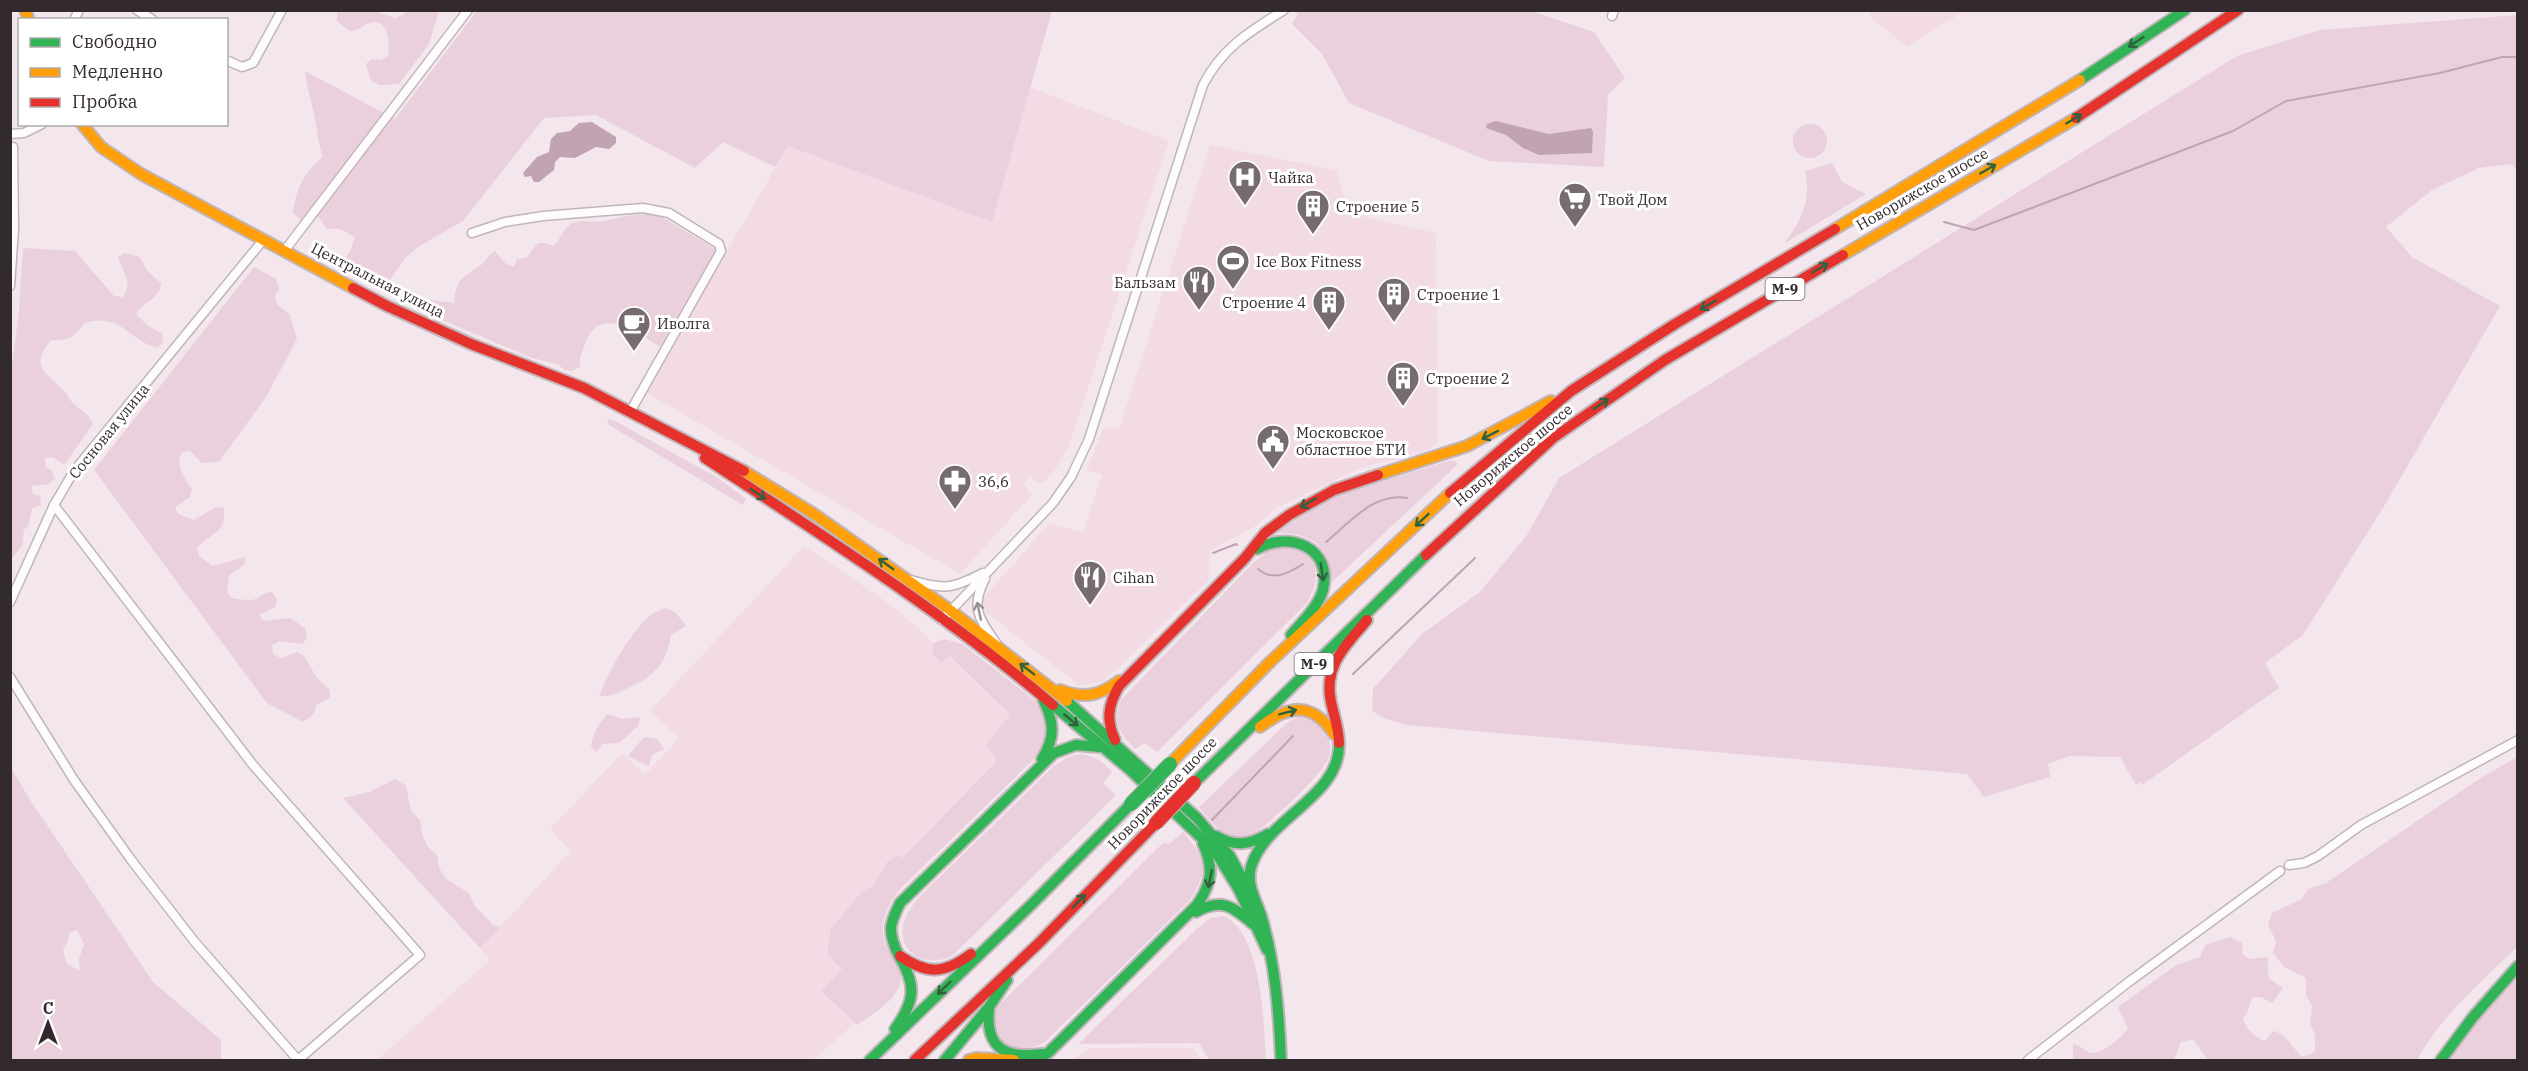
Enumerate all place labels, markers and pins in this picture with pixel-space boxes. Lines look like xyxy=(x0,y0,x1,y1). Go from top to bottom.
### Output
hospital icon: Чайка xyxy=(1227,159,1263,206)
place label: Чайка xyxy=(1268,168,1314,187)
supermarket icon: Твой Дом xyxy=(1557,181,1593,228)
building icon: Строение 5 xyxy=(1295,188,1331,235)
place label: Твой Дом xyxy=(1598,190,1668,209)
place label: Строение 5 xyxy=(1336,197,1420,216)
sports icon: Ice Box Fitness xyxy=(1215,243,1251,290)
place label: Ice Box Fitness xyxy=(1256,252,1362,271)
restaurant icon: Бальзам xyxy=(1181,264,1217,311)
place label: Бальзам xyxy=(1114,273,1176,292)
building icon: Строение 1 xyxy=(1376,276,1412,323)
building icon: Строение 4 xyxy=(1311,284,1347,331)
place label: Строение 1 xyxy=(1417,285,1501,304)
place label: Строение 4 xyxy=(1222,293,1306,312)
cafe icon: Иволга xyxy=(616,305,652,352)
place label: Иволга xyxy=(657,314,710,333)
building icon: Строение 2 xyxy=(1385,360,1421,407)
place label: Строение 2 xyxy=(1426,369,1510,388)
public building icon: Московское областное БТИ xyxy=(1255,423,1291,470)
place label: Московское областное БТИ xyxy=(1296,423,1406,459)
pharmacy icon: 36,6 xyxy=(937,463,973,510)
place label: 36,6 xyxy=(978,472,1009,491)
restaurant icon: Cihan xyxy=(1072,559,1108,606)
place label: Cihan xyxy=(1113,568,1155,587)

